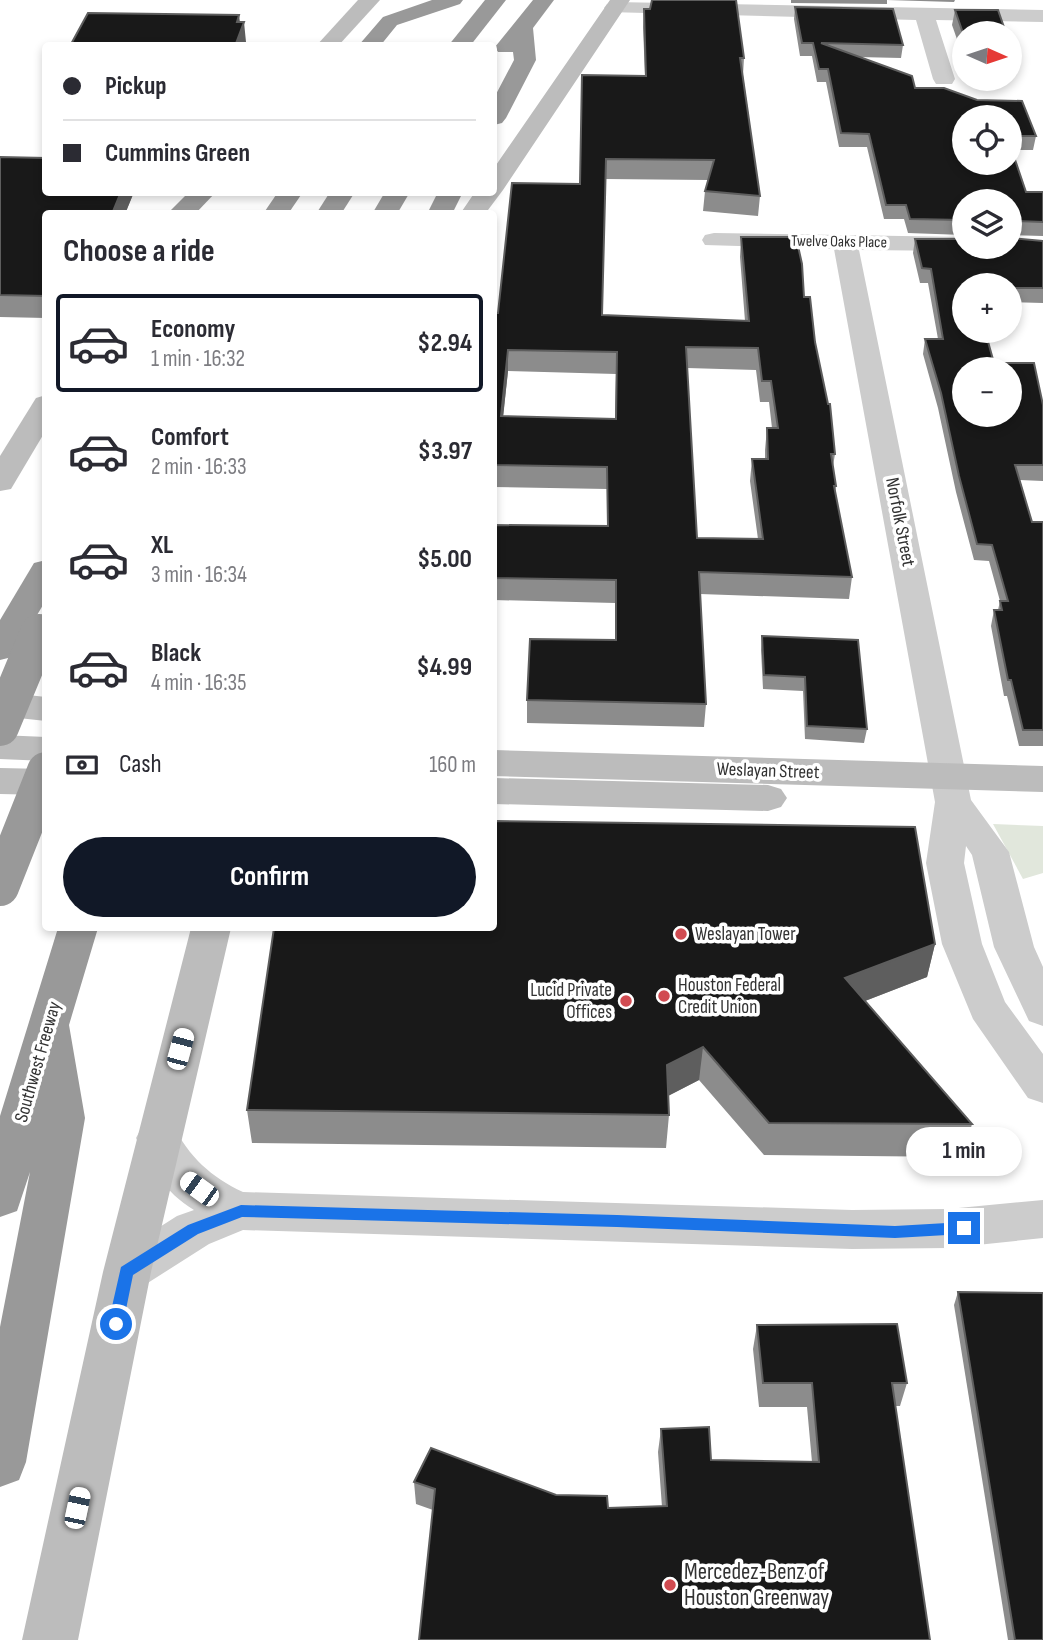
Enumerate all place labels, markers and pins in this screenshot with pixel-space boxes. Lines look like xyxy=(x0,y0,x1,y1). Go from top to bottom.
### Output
place label: Weslayan Tower xyxy=(695,923,796,946)
marker: Weslayan Tower xyxy=(673,926,689,942)
place label: Houston Federal Credit Union xyxy=(678,974,781,1019)
place label: Lucid Private Offices xyxy=(530,979,612,1024)
marker: Houston Federal Credit Union xyxy=(656,988,672,1004)
marker: Lucid Private Offices xyxy=(618,993,634,1009)
place label: Mercedez-Benz of Houston Greenway xyxy=(684,1558,829,1612)
marker: Mercedez-Benz of Houston Greenway xyxy=(662,1577,678,1593)

